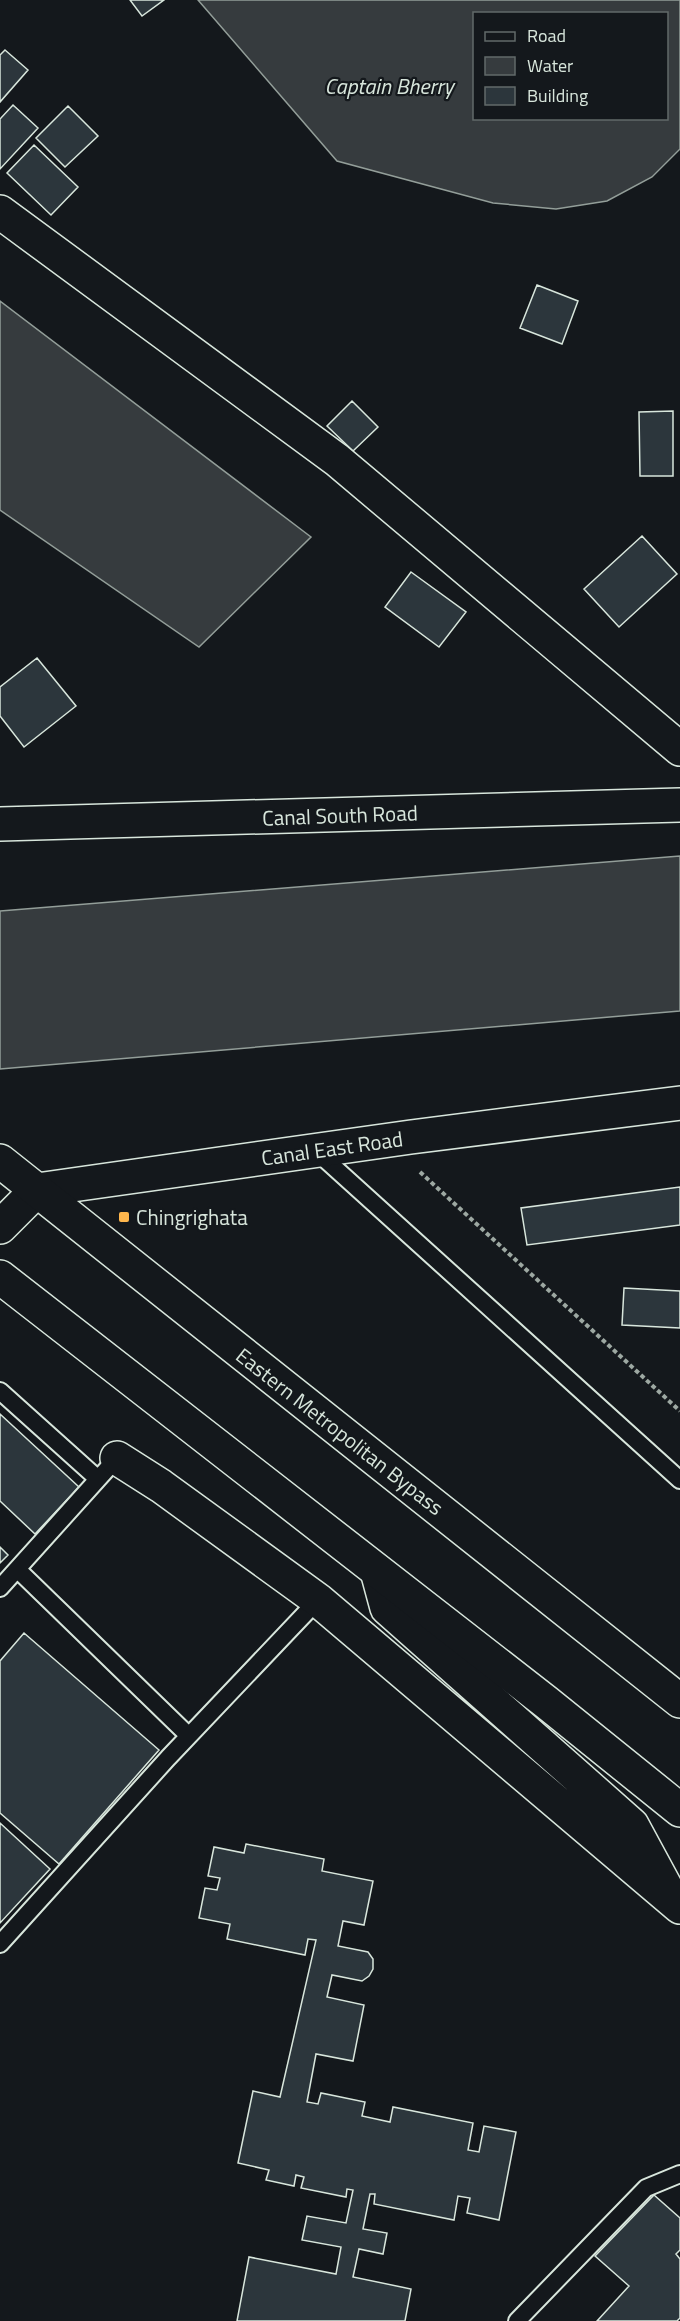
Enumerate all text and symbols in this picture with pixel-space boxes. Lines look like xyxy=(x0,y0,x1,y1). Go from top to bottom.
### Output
legend xyxy=(473,12,668,120)
text: Road xyxy=(527,22,566,49)
text: Water xyxy=(527,52,573,79)
water label: Captain Bherry xyxy=(325,69,456,103)
text: Building xyxy=(527,82,588,109)
street label: Canal South Road xyxy=(262,796,418,834)
street label: Canal East Road xyxy=(259,1122,405,1174)
place label: Chingrighata xyxy=(136,1201,248,1233)
marker: Chingrighata xyxy=(117,1210,131,1224)
street label: Eastern Metropolitan Bypass xyxy=(229,1340,451,1522)

